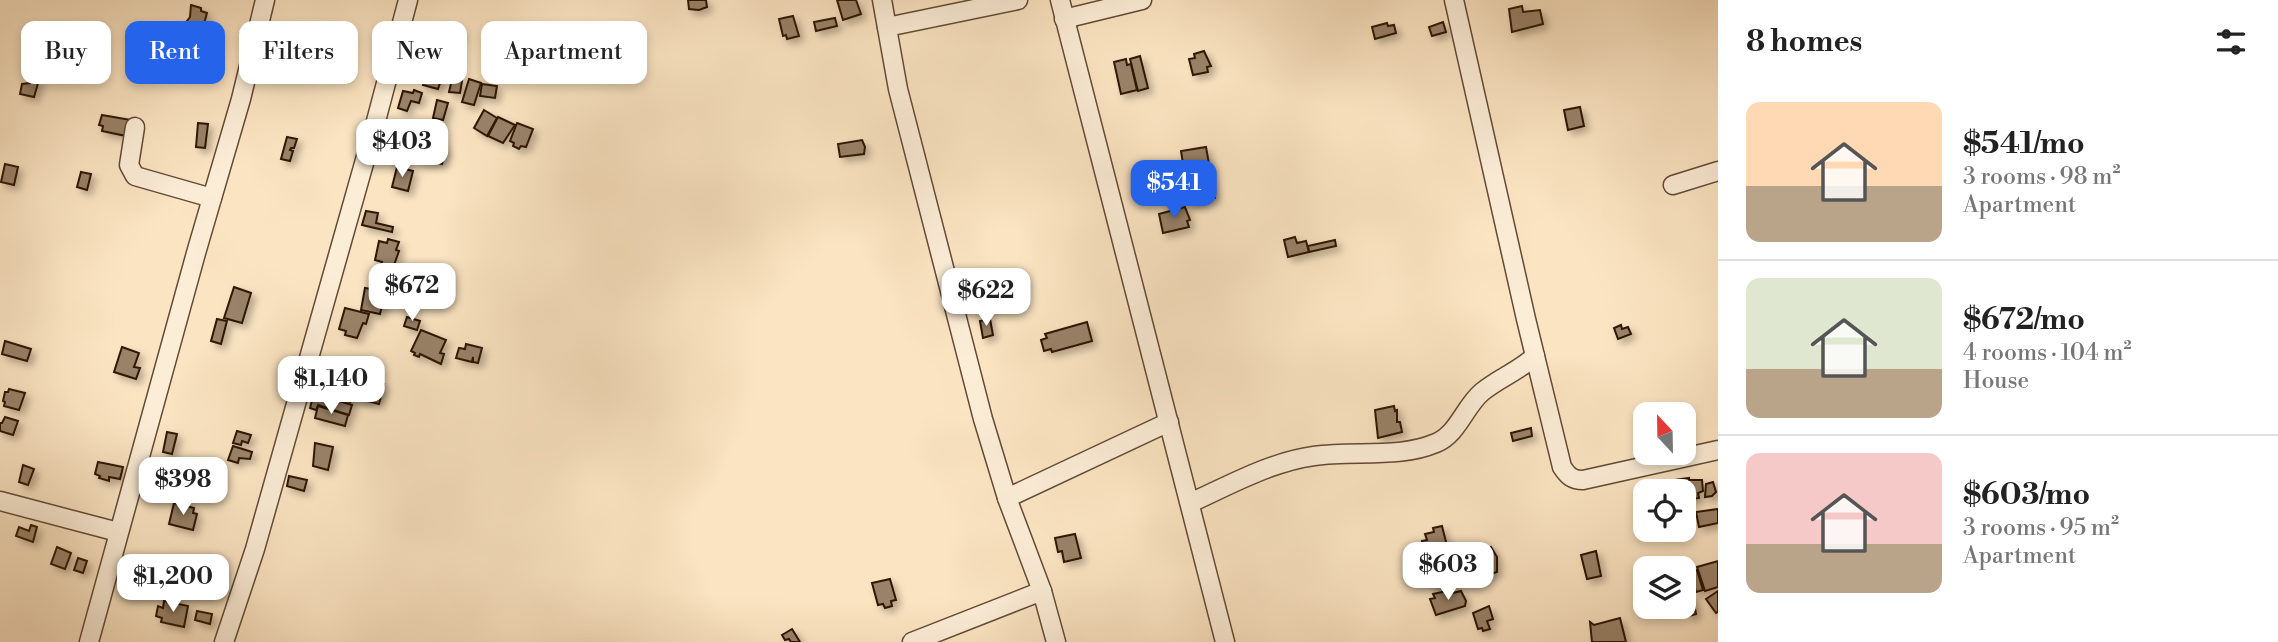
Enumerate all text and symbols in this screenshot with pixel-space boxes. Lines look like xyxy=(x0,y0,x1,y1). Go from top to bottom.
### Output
chip: Buy xyxy=(21,21,111,84)
chip: Rent xyxy=(125,21,225,84)
chip: Filters xyxy=(239,21,358,84)
chip: New xyxy=(372,21,467,84)
chip: Apartment xyxy=(481,21,647,84)
text: 8 homes xyxy=(1746,23,1862,61)
icon: filters xyxy=(2212,23,2250,61)
pin: $403 xyxy=(361,120,443,179)
text: $541/mo xyxy=(1963,125,2085,163)
text: $403 xyxy=(372,128,432,156)
icon: home xyxy=(1802,130,1886,214)
pin: $541 xyxy=(1133,160,1215,220)
text: 3 rooms · 98 m² xyxy=(1963,163,2120,191)
text: $541 xyxy=(1147,169,1201,197)
text: Apartment xyxy=(1963,191,2076,219)
pin: $672 xyxy=(371,264,453,323)
pin: $622 xyxy=(945,268,1027,328)
text: $672 xyxy=(385,272,439,300)
text: $622 xyxy=(958,277,1014,305)
text: $672/mo xyxy=(1963,301,2085,339)
icon: home xyxy=(1802,306,1886,390)
text: 4 rooms · 104 m² xyxy=(1963,339,2132,367)
pin: $1,140 xyxy=(274,356,388,416)
text: $1,140 xyxy=(294,365,368,393)
text: House xyxy=(1963,367,2029,395)
north arrow xyxy=(1633,402,1696,466)
map controls xyxy=(1633,402,1696,619)
pin: $398 xyxy=(142,458,224,517)
text: $398 xyxy=(155,466,211,494)
text: $603/mo xyxy=(1963,476,2090,514)
button: locate xyxy=(1633,479,1696,542)
icon: home xyxy=(1802,481,1886,565)
text: 3 rooms · 95 m² xyxy=(1963,514,2119,542)
pin: $603 xyxy=(1407,542,1489,602)
text: Apartment xyxy=(1963,542,2076,570)
text: $603 xyxy=(1419,551,1477,579)
pin: $1,200 xyxy=(116,554,230,614)
button: layers xyxy=(1633,556,1696,619)
text: $1,200 xyxy=(133,563,213,591)

